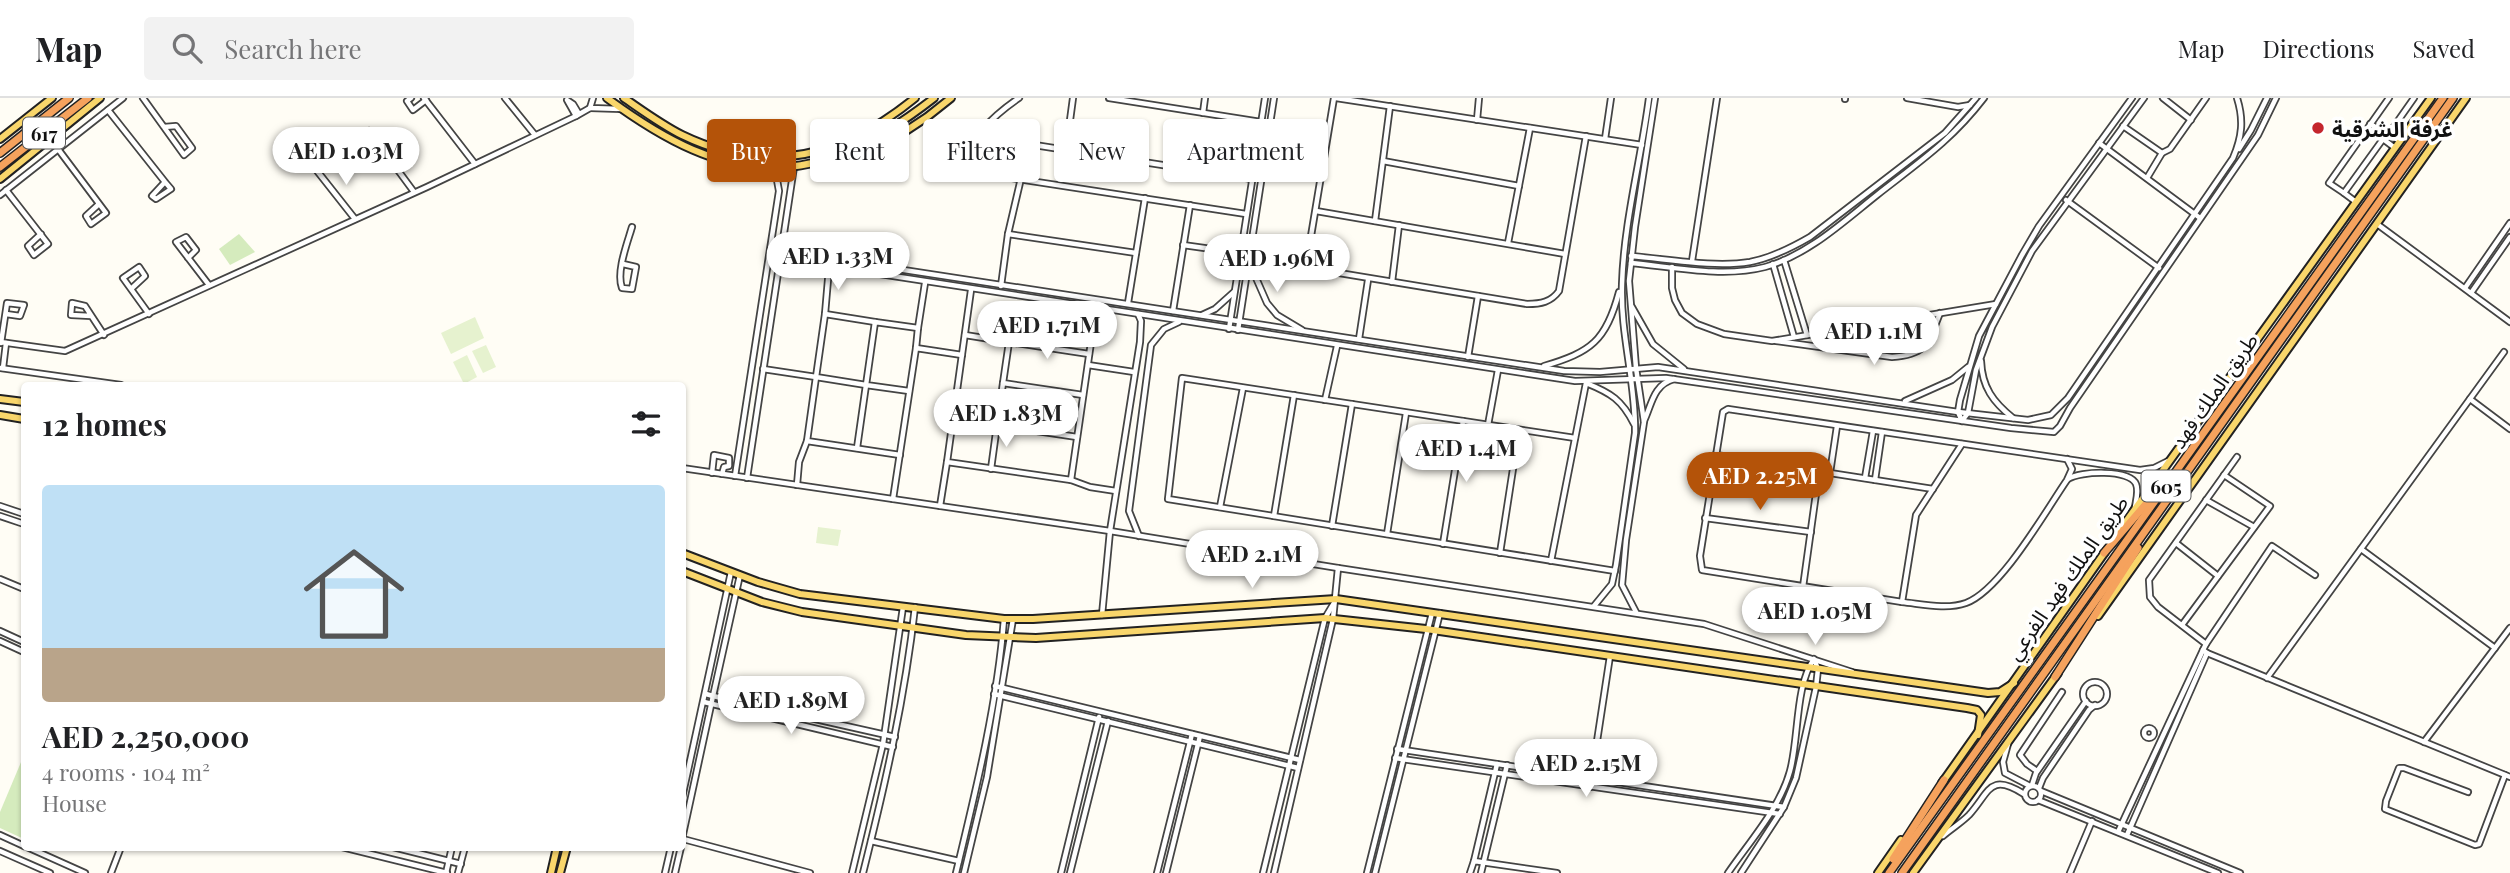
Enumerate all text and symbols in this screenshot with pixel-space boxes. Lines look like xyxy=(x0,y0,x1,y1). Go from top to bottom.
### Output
search box xyxy=(144,17,634,80)
text: Map xyxy=(35,26,102,70)
icon: search xyxy=(168,29,206,67)
text: Search here xyxy=(224,31,362,66)
text: Map xyxy=(2178,32,2224,64)
text: Directions xyxy=(2262,32,2375,64)
text: Saved xyxy=(2413,32,2475,64)
place label: غرفة الشرقية xyxy=(2332,114,2453,142)
road number: 617 xyxy=(23,118,65,148)
chip: Buy xyxy=(707,119,796,182)
chip: Rent xyxy=(810,119,909,182)
chip: Filters xyxy=(923,119,1040,182)
chip: New xyxy=(1054,119,1149,182)
chip: Apartment xyxy=(1163,119,1328,182)
marker: غرفة الشرقية xyxy=(2310,120,2326,136)
pin: AED 1.03M xyxy=(266,127,426,187)
text: AED 1.03M xyxy=(288,134,404,165)
pin: AED 1.33M xyxy=(758,232,918,292)
pin: AED 1.96M xyxy=(1197,234,1357,294)
text: AED 1.33M xyxy=(783,239,893,270)
text: AED 1.96M xyxy=(1220,241,1334,272)
pin: AED 1.71M xyxy=(967,302,1127,361)
text: AED 1.71M xyxy=(993,308,1101,339)
pin: AED 1.1M xyxy=(1802,308,1946,367)
text: AED 1.1M xyxy=(1825,314,1923,345)
street label: طريق الملك فهد xyxy=(2163,327,2264,454)
pin: AED 1.83M xyxy=(926,390,1086,449)
text: AED 1.83M xyxy=(950,396,1062,427)
text: 12 homes xyxy=(42,404,167,444)
icon: filters xyxy=(627,405,665,443)
pin: AED 1.4M xyxy=(1394,424,1538,484)
text: AED 1.4M xyxy=(1415,431,1517,462)
pin: AED 2.25M xyxy=(1680,452,1840,512)
text: AED 2.25M xyxy=(1703,459,1817,490)
road number: 605 xyxy=(2142,470,2190,502)
street label: طريق الملك فهد الفرعي xyxy=(1999,489,2137,667)
icon: home xyxy=(291,531,417,657)
pin: AED 2.1M xyxy=(1180,531,1324,590)
text: AED 2.1M xyxy=(1202,537,1302,568)
pin: AED 1.05M xyxy=(1735,588,1895,647)
text: AED 1.05M xyxy=(1758,594,1872,625)
pin: AED 1.89M xyxy=(711,676,871,736)
text: AED 1.89M xyxy=(734,683,848,714)
text: AED 2,250,000 xyxy=(42,716,249,756)
pin: AED 2.15M xyxy=(1506,740,1666,799)
text: AED 2.15M xyxy=(1530,746,1642,777)
text: 4 rooms · 104 m² xyxy=(42,756,210,787)
text: House xyxy=(42,787,107,818)

